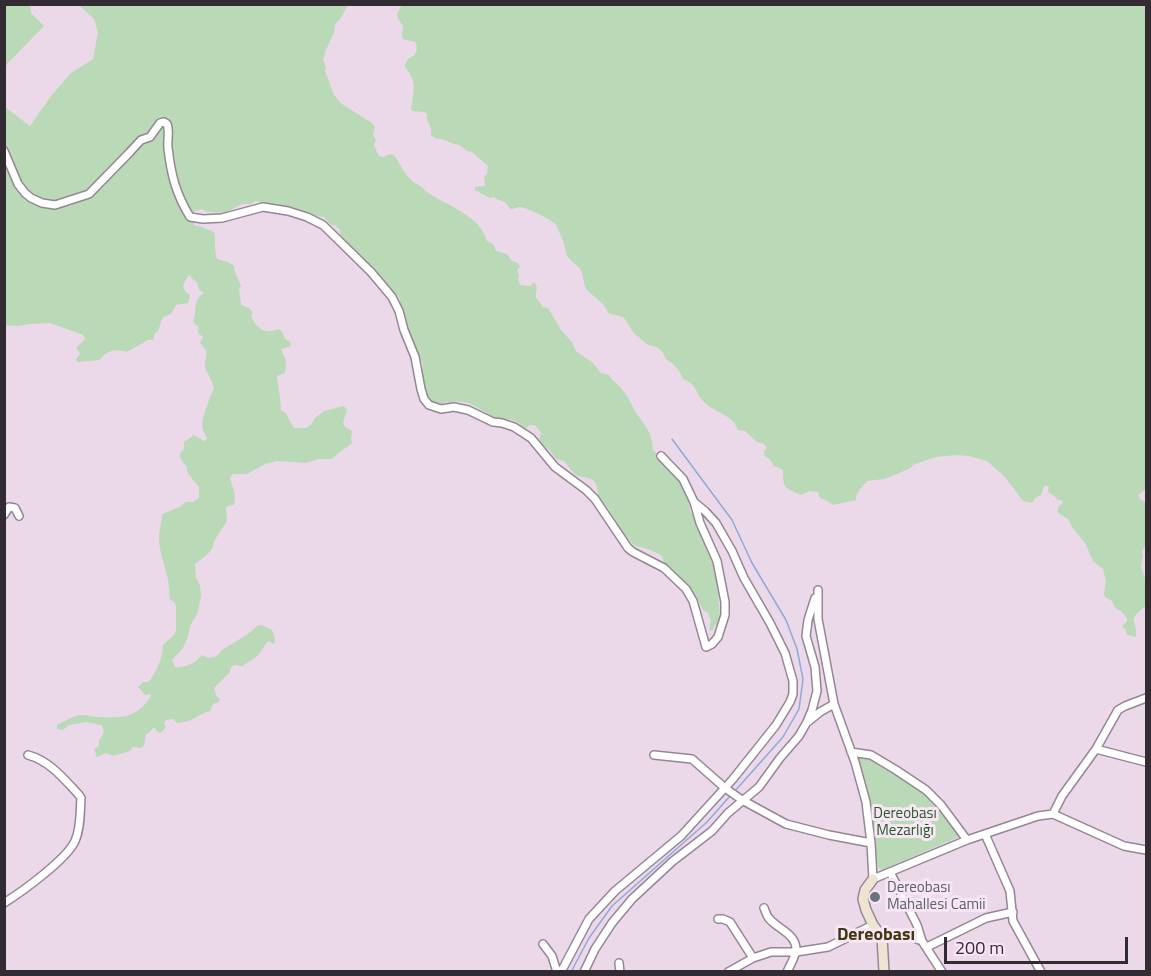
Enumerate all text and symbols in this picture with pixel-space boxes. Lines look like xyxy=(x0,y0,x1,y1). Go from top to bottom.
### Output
park label: Dereobası Mezarlığı xyxy=(873,805,937,840)
place label: Dereobası Mahallesi Camii xyxy=(887,879,986,914)
marker: Dereobası Mahallesi Camii xyxy=(868,890,882,904)
district label: Dereobası xyxy=(837,925,915,947)
scale bar xyxy=(947,925,1132,963)
text: 200 m xyxy=(955,934,1004,961)

